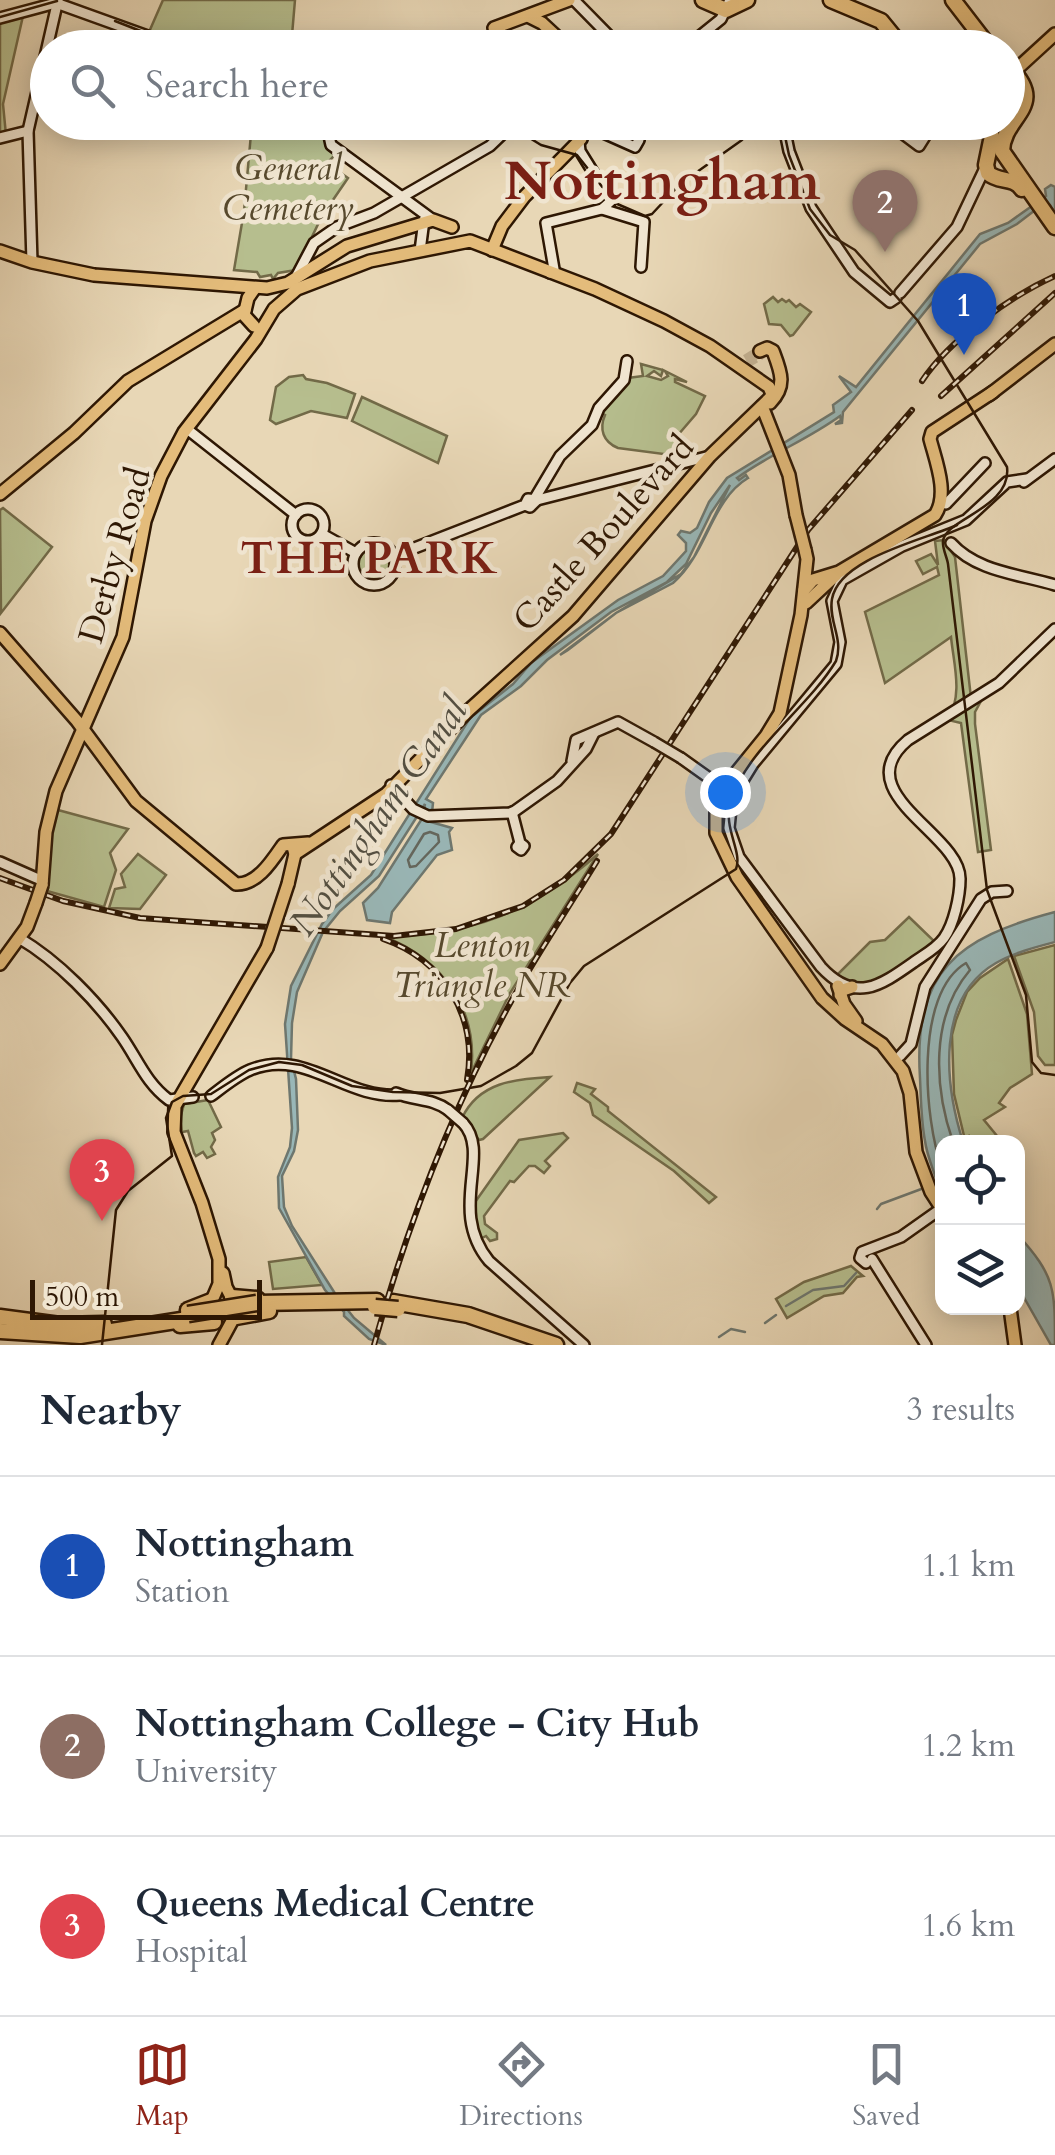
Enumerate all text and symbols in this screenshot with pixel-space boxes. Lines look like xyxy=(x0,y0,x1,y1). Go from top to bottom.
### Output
search box xyxy=(30,30,1025,140)
icon: search xyxy=(65,58,120,113)
text: Search here xyxy=(145,59,329,111)
park label: General Cemetery xyxy=(222,145,354,233)
district label: Nottingham xyxy=(504,145,821,219)
pin: 2 xyxy=(852,170,918,252)
pin: 1 xyxy=(932,272,996,355)
street label: Castle Boulevard xyxy=(502,425,705,643)
street label: Derby Road xyxy=(67,461,163,649)
district label: THE PARK xyxy=(240,528,500,589)
water label: Nottingham Canal xyxy=(277,686,481,946)
your location xyxy=(700,767,751,818)
park label: Lenton Triangle NR xyxy=(393,922,571,1010)
map controls xyxy=(935,1135,1025,1315)
button: locate xyxy=(935,1135,1025,1225)
pin: 3 xyxy=(70,1138,134,1221)
button: layers xyxy=(935,1225,1025,1315)
scale bar xyxy=(30,1275,262,1320)
text: 500 m xyxy=(45,1278,119,1316)
text: Nearby xyxy=(40,1382,182,1439)
text: 3 results xyxy=(907,1388,1015,1432)
text: Nottingham xyxy=(135,1518,354,1570)
text: 1 xyxy=(64,1544,81,1588)
text: 1.1 km xyxy=(921,1544,1015,1588)
text: Station xyxy=(135,1570,230,1614)
text: Nottingham College - City Hub xyxy=(135,1698,700,1750)
text: 2 xyxy=(64,1724,81,1768)
text: 1.2 km xyxy=(921,1724,1015,1768)
text: University xyxy=(135,1750,277,1794)
text: Queens Medical Centre xyxy=(135,1878,535,1930)
text: 3 xyxy=(64,1904,81,1948)
text: 1.6 km xyxy=(921,1904,1015,1948)
text: Hospital xyxy=(135,1930,248,1974)
tab: Map xyxy=(135,2037,190,2135)
tab: Directions xyxy=(459,2037,583,2135)
tab: Saved xyxy=(852,2037,920,2135)

